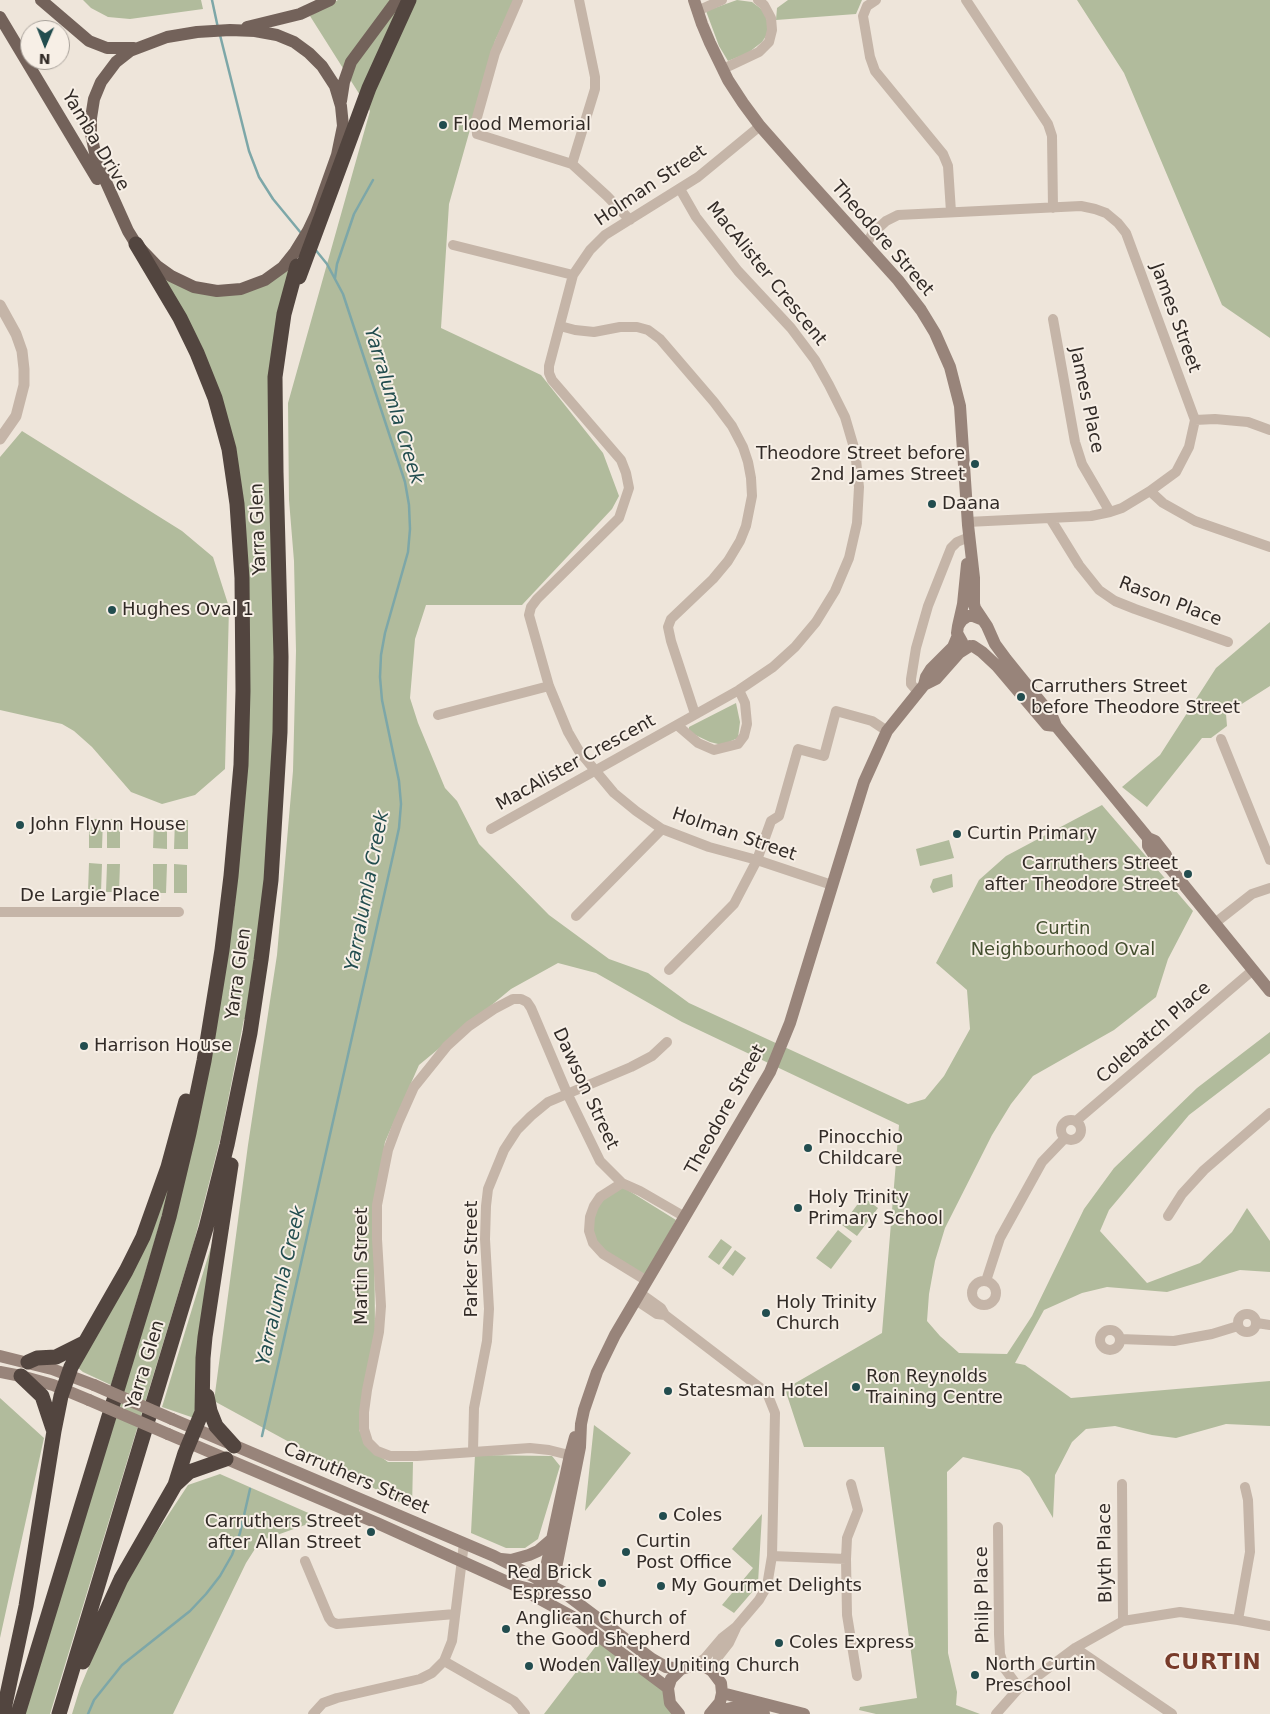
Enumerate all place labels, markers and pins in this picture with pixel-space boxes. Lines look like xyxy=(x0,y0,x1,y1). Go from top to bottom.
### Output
place label: Flood Memorial xyxy=(453,114,591,136)
marker: Flood Memorial xyxy=(437,119,449,131)
place label: Theodore Street before 2nd James Street xyxy=(756,443,965,486)
marker: Theodore Street before 2nd James Street xyxy=(969,458,981,470)
place label: Daana xyxy=(942,493,1000,515)
marker: Daana xyxy=(926,498,938,510)
place label: Hughes Oval 1 xyxy=(122,599,254,621)
marker: Hughes Oval 1 xyxy=(106,604,118,616)
place label: Carruthers Street before Theodore Street xyxy=(1031,676,1240,719)
marker: Carruthers Street before Theodore Street xyxy=(1015,691,1027,703)
place label: John Flynn House xyxy=(30,814,186,836)
marker: John Flynn House xyxy=(14,819,26,831)
place label: Curtin Primary xyxy=(967,823,1097,845)
marker: Curtin Primary xyxy=(951,828,963,840)
place label: Carruthers Street after Theodore Street xyxy=(984,853,1178,896)
marker: Carruthers Street after Theodore Street xyxy=(1182,868,1194,880)
place label: Harrison House xyxy=(94,1035,232,1057)
marker: Harrison House xyxy=(78,1040,90,1052)
place label: Pinocchio Childcare xyxy=(818,1127,903,1170)
marker: Pinocchio Childcare xyxy=(802,1142,814,1154)
place label: Holy Trinity Primary School xyxy=(808,1187,943,1230)
marker: Holy Trinity Primary School xyxy=(792,1202,804,1214)
place label: Holy Trinity Church xyxy=(776,1292,877,1335)
marker: Holy Trinity Church xyxy=(760,1307,772,1319)
place label: Ron Reynolds Training Centre xyxy=(866,1366,1003,1408)
place label: Statesman Hotel xyxy=(678,1380,828,1402)
marker: Ron Reynolds Training Centre xyxy=(850,1381,862,1393)
marker: Statesman Hotel xyxy=(662,1385,674,1397)
place label: Coles xyxy=(673,1505,722,1527)
marker: Coles xyxy=(657,1510,669,1522)
place label: Carruthers Street after Allan Street xyxy=(205,1511,361,1554)
marker: Carruthers Street after Allan Street xyxy=(365,1526,377,1538)
place label: Curtin Post Office xyxy=(636,1531,732,1574)
marker: Curtin Post Office xyxy=(620,1546,632,1558)
place label: Red Brick Espresso xyxy=(507,1562,592,1605)
place label: My Gourmet Delights xyxy=(671,1575,862,1597)
marker: Red Brick Espresso xyxy=(596,1577,608,1589)
marker: My Gourmet Delights xyxy=(655,1580,667,1592)
place label: Anglican Church of the Good Shepherd xyxy=(516,1608,691,1650)
marker: Anglican Church of the Good Shepherd xyxy=(500,1623,512,1635)
place label: Coles Express xyxy=(789,1632,914,1654)
marker: Coles Express xyxy=(773,1637,785,1649)
place label: North Curtin Preschool xyxy=(985,1654,1096,1696)
place label: Woden Valley Uniting Church xyxy=(539,1655,800,1677)
marker: Woden Valley Uniting Church xyxy=(523,1660,535,1672)
marker: North Curtin Preschool xyxy=(969,1669,981,1681)

